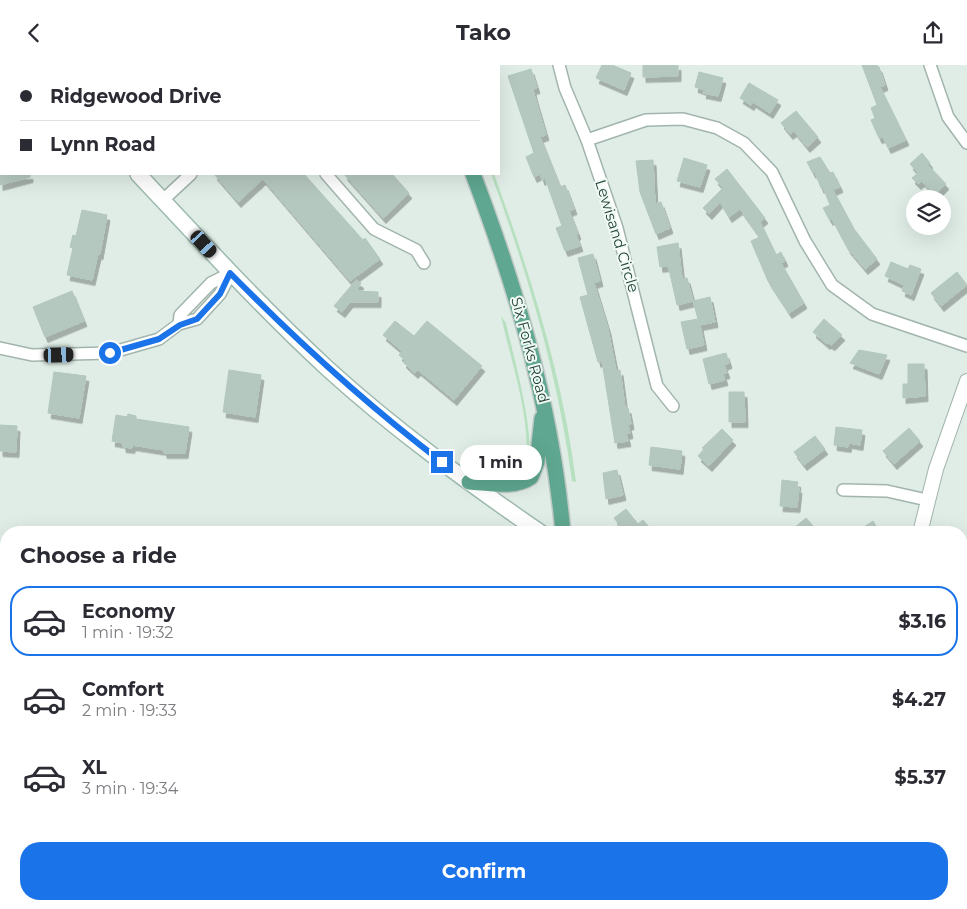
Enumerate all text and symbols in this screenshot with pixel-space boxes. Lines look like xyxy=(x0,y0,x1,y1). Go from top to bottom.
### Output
icon: back xyxy=(20,19,48,47)
text: Tako xyxy=(456,19,511,46)
icon: share xyxy=(919,19,947,47)
text: Ridgewood Drive xyxy=(50,85,221,108)
text: Lynn Road xyxy=(50,133,156,156)
street label: Lewisand Circle xyxy=(591,177,644,295)
map controls xyxy=(906,190,951,235)
button: layers xyxy=(906,190,951,235)
car xyxy=(188,228,219,260)
street label: Six Forks Road xyxy=(507,295,554,405)
route start xyxy=(99,342,121,364)
car xyxy=(43,347,74,363)
callout: 1 min xyxy=(460,445,542,479)
route end xyxy=(431,451,453,473)
text: 1 min xyxy=(479,453,523,472)
text: Choose a ride xyxy=(20,542,177,569)
icon: car xyxy=(22,599,67,644)
text: Economy xyxy=(82,600,175,623)
text: $3.16 xyxy=(898,610,946,633)
text: 1 min · 19:32 xyxy=(82,623,173,642)
icon: car xyxy=(22,677,67,722)
text: Comfort xyxy=(82,678,164,701)
text: $4.27 xyxy=(892,688,946,711)
text: 2 min · 19:33 xyxy=(82,701,177,720)
icon: car xyxy=(22,755,67,800)
text: XL xyxy=(82,756,107,779)
text: $5.37 xyxy=(895,766,946,789)
text: 3 min · 19:34 xyxy=(82,779,178,798)
button: Confirm xyxy=(20,842,948,900)

